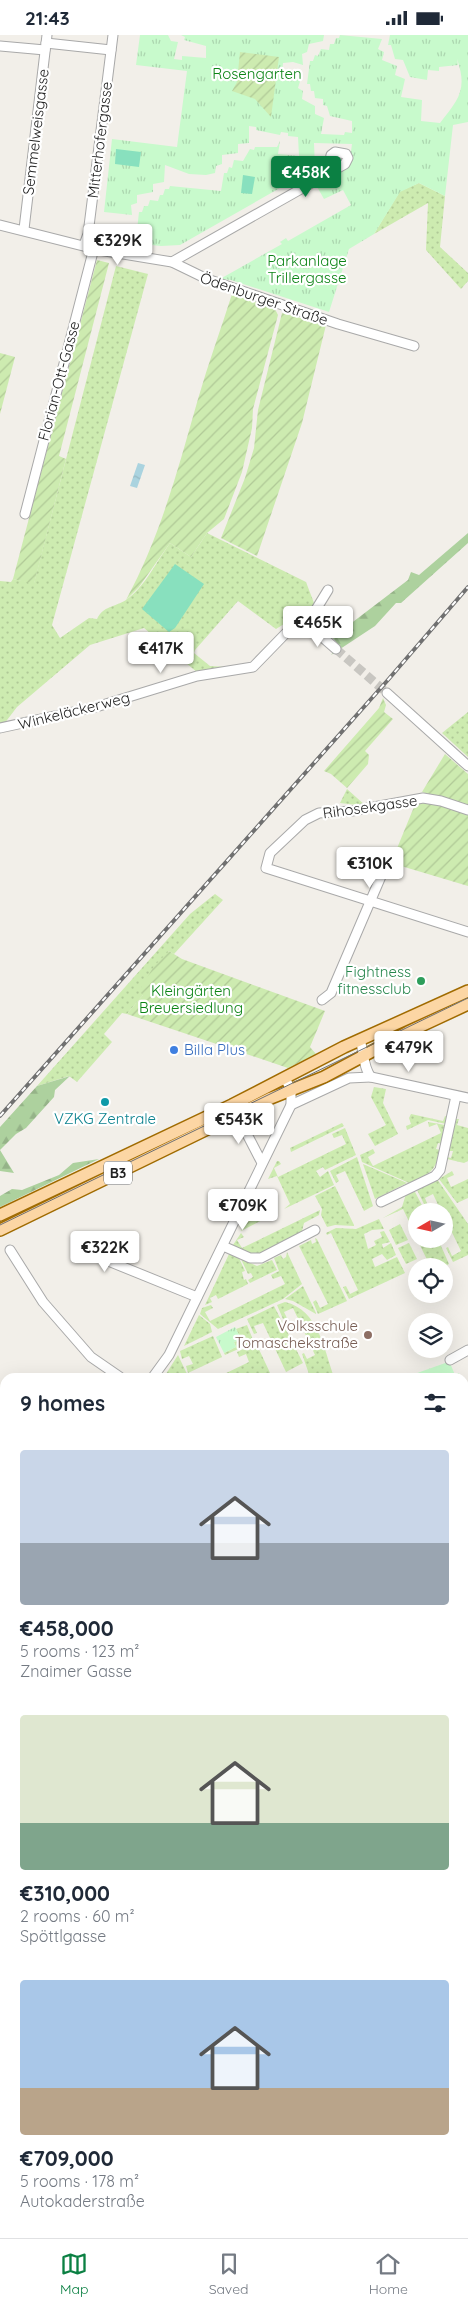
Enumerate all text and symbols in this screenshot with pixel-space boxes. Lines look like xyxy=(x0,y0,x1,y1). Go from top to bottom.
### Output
text: 21:43 xyxy=(25,6,70,30)
park label: Rosengarten xyxy=(212,64,302,83)
street label: Semmelweisgasse xyxy=(18,68,53,196)
street label: Mitterhofergasse xyxy=(83,81,116,199)
pin: €458K xyxy=(271,155,341,198)
text: €458K xyxy=(282,162,330,182)
pin: €329K xyxy=(83,223,153,266)
text: €329K xyxy=(94,230,142,250)
park label: Parkanlage Trillergasse xyxy=(267,251,347,287)
street label: Ödenburger Straße xyxy=(198,268,331,329)
street label: Florian-Ott-Gasse xyxy=(33,319,84,443)
pin: €465K xyxy=(283,605,353,648)
text: €465K xyxy=(294,612,342,632)
pin: €417K xyxy=(126,631,196,674)
text: €417K xyxy=(139,638,183,658)
street label: Winkeläckerweg xyxy=(16,687,132,734)
street label: Rihosekgasse xyxy=(321,790,418,823)
pin: €310K xyxy=(335,847,405,889)
text: €310K xyxy=(347,853,393,873)
place label: Fightness fitnessclub xyxy=(337,962,411,998)
marker: Fightness fitnessclub xyxy=(415,975,427,987)
park label: Kleingärten Breuersiedlung xyxy=(139,981,243,1017)
pin: €479K xyxy=(374,1031,444,1073)
text: €479K xyxy=(385,1037,433,1057)
place label: Billa Plus xyxy=(184,1040,245,1059)
marker: Billa Plus xyxy=(168,1044,180,1056)
marker: VZKG Zentrale xyxy=(99,1096,111,1108)
pin: €543K xyxy=(204,1103,274,1145)
place label: VZKG Zentrale xyxy=(54,1109,156,1128)
text: €543K xyxy=(215,1109,263,1129)
road number: B3 xyxy=(104,1161,132,1185)
pin: €709K xyxy=(208,1189,278,1231)
text: €709K xyxy=(219,1195,267,1215)
north arrow xyxy=(408,1203,452,1247)
map controls xyxy=(408,1203,453,1358)
pin: €322K xyxy=(70,1231,140,1273)
text: €322K xyxy=(81,1237,129,1257)
button: locate xyxy=(408,1258,453,1303)
button: layers xyxy=(408,1313,453,1358)
place label: Volksschule Tomaschekstraße xyxy=(235,1316,358,1352)
marker: Volksschule Tomaschekstraße xyxy=(362,1329,374,1341)
icon: filters xyxy=(421,1389,449,1417)
text: 9 homes xyxy=(20,1390,105,1416)
icon: home xyxy=(190,1483,280,1573)
text: €458,000 xyxy=(20,1615,114,1641)
text: 5 rooms · 123 m² xyxy=(20,1641,139,1661)
text: Znaimer Gasse xyxy=(20,1661,132,1681)
icon: home xyxy=(190,1748,280,1838)
text: €310,000 xyxy=(20,1880,110,1906)
text: 2 rooms · 60 m² xyxy=(20,1906,134,1926)
text: Spöttlgasse xyxy=(20,1926,106,1946)
icon: home xyxy=(190,2013,280,2103)
text: €709,000 xyxy=(20,2145,114,2171)
text: 5 rooms · 178 m² xyxy=(20,2171,139,2191)
text: Autokaderstraße xyxy=(20,2191,145,2211)
tab: Map xyxy=(60,2250,89,2298)
tab: Saved xyxy=(209,2250,249,2298)
tab: Home xyxy=(369,2250,408,2298)

